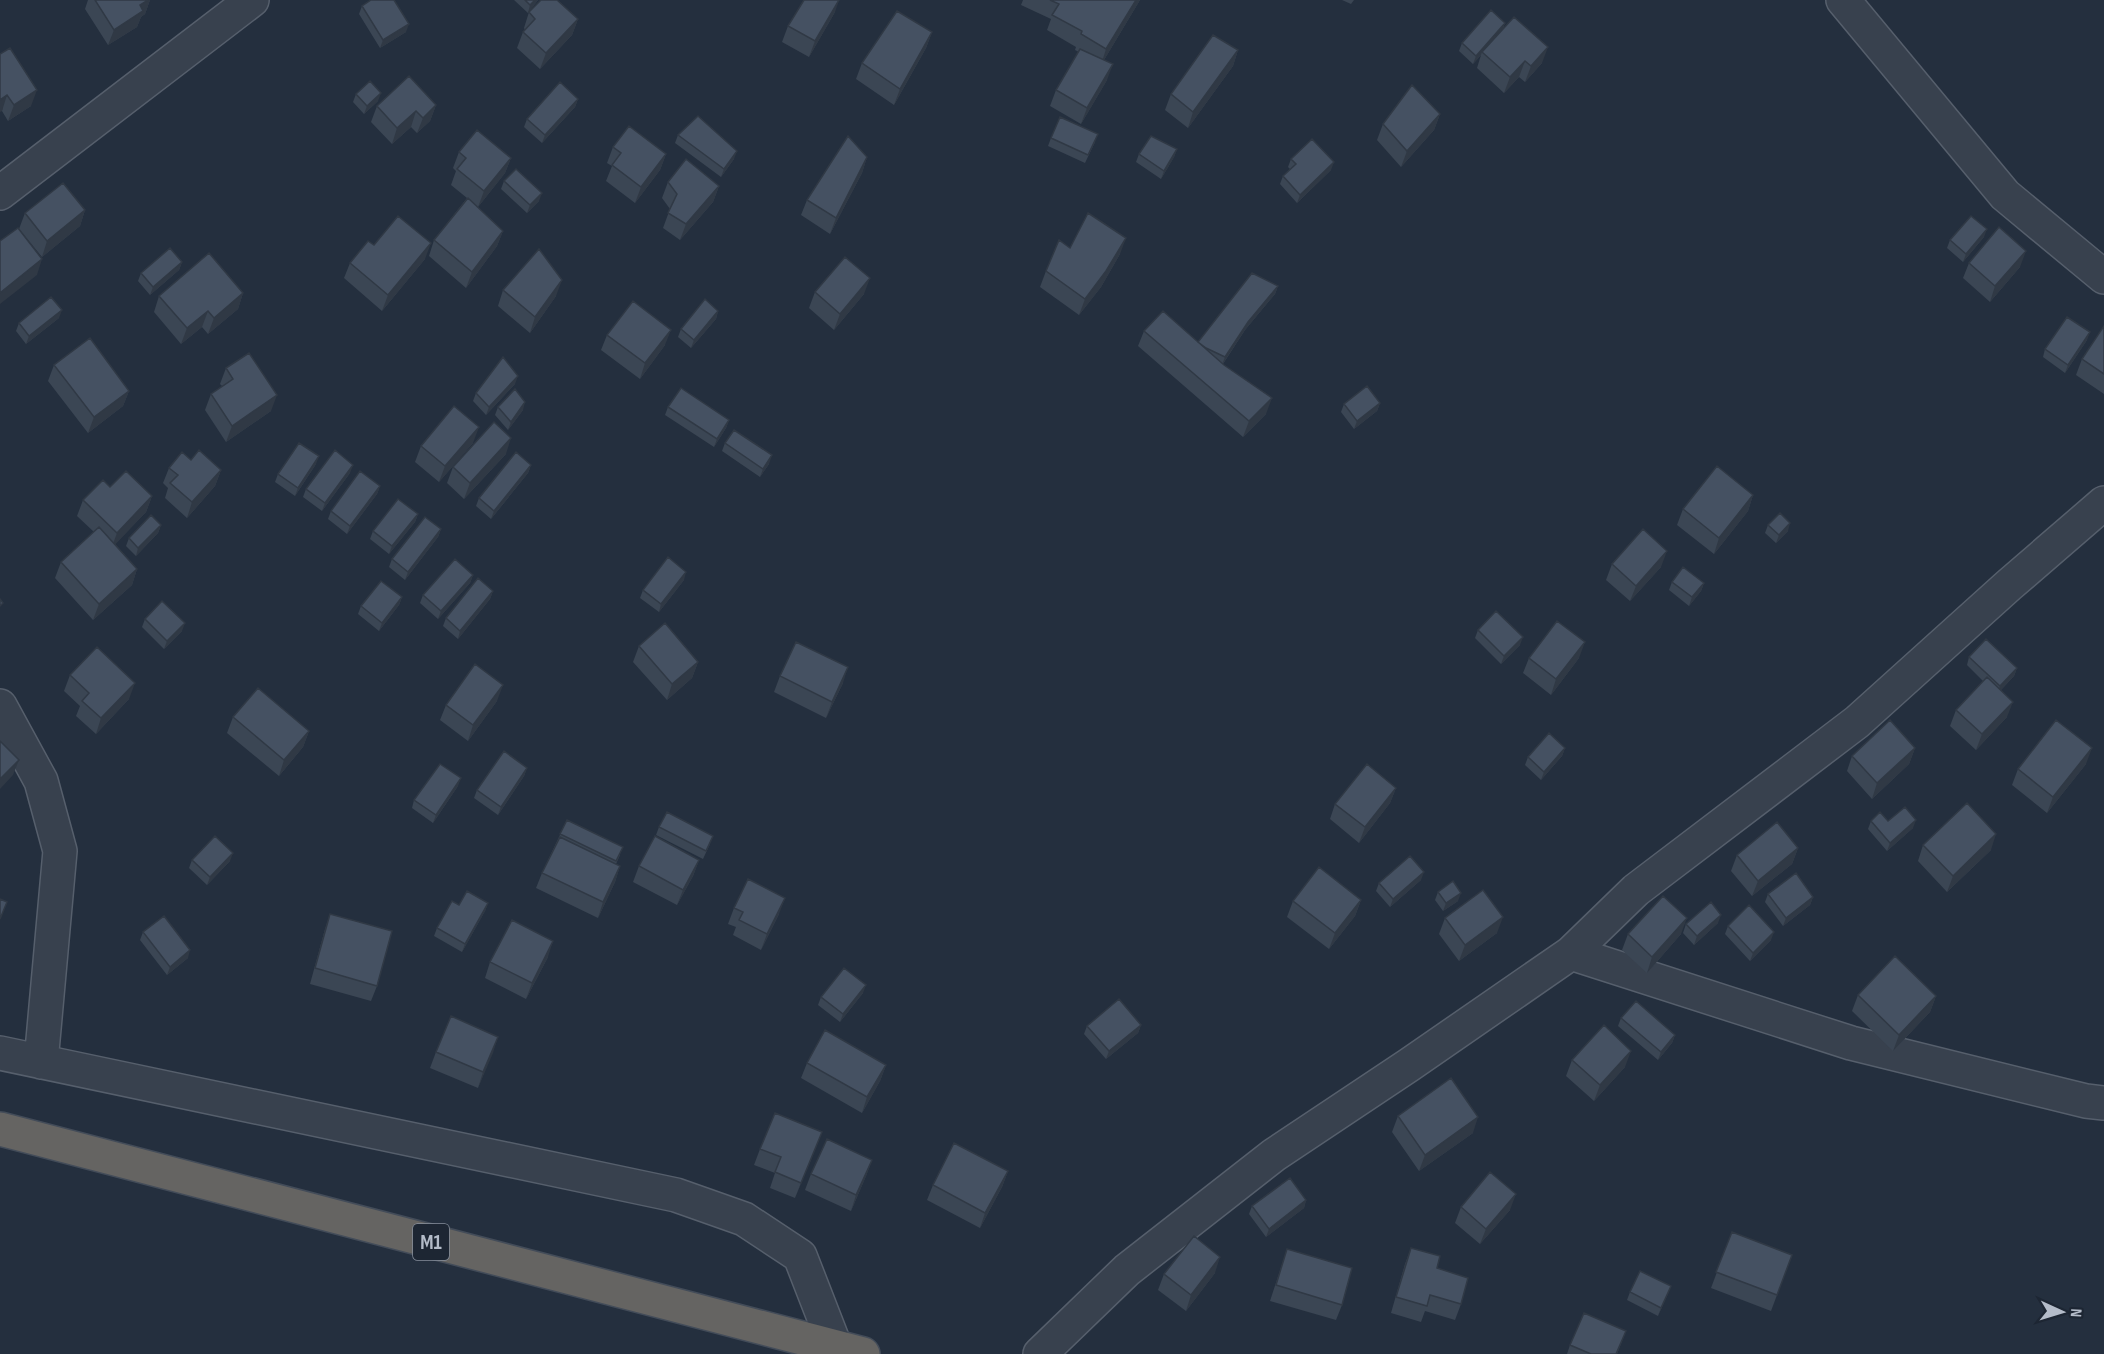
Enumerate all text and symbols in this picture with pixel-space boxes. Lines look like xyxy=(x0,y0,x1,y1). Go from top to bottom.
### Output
road number: M1 xyxy=(413,1224,449,1260)
north arrow xyxy=(2032,1282,2092,1342)
text: N xyxy=(2066,1308,2085,1318)

